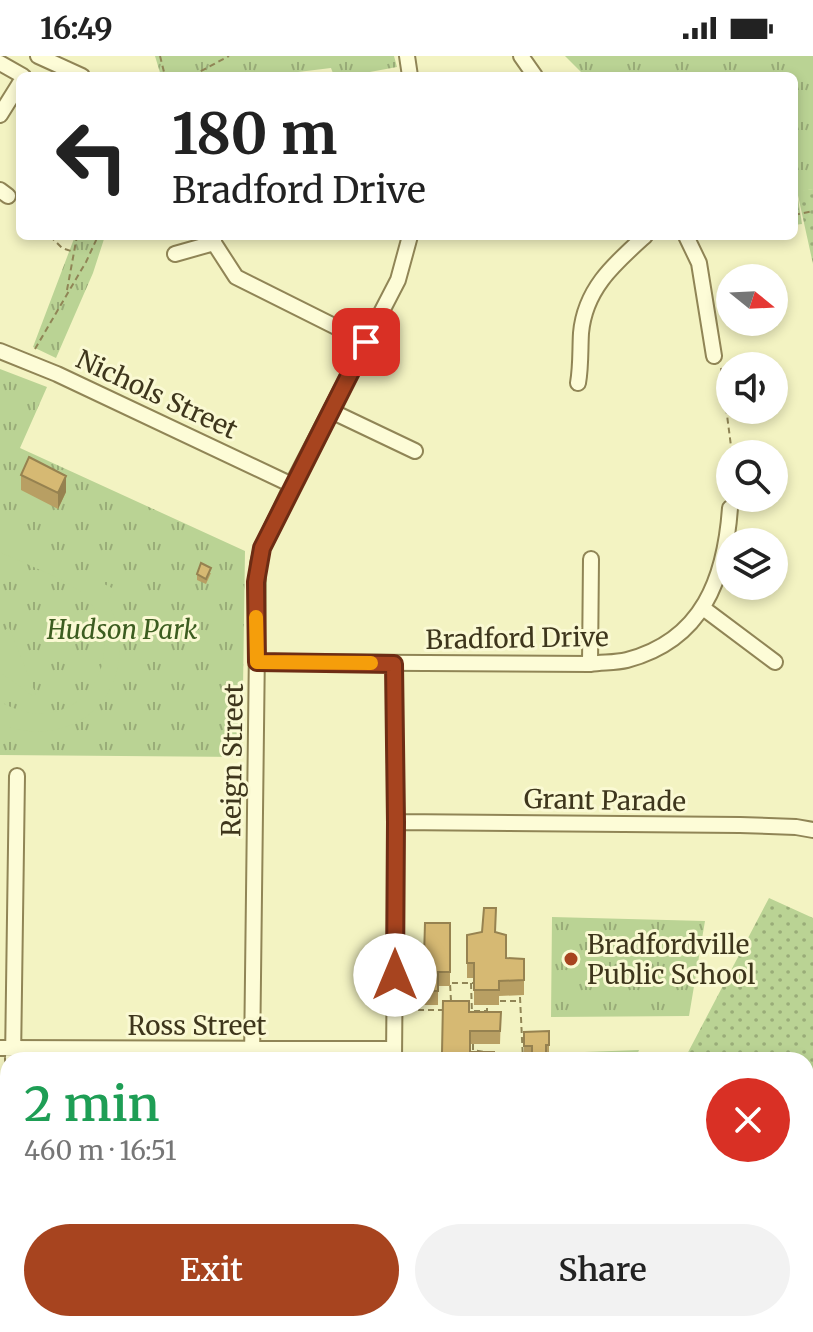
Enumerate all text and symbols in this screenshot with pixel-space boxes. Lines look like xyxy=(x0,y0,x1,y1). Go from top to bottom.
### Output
text: 16:49 xyxy=(40,9,113,47)
text: 180 m xyxy=(172,99,337,169)
icon: left xyxy=(40,104,144,208)
text: Bradford Drive xyxy=(172,168,426,213)
north arrow xyxy=(716,264,788,336)
map controls xyxy=(716,264,788,600)
pin xyxy=(332,308,400,376)
icon: arrive xyxy=(344,320,388,364)
street label: Nichols Street xyxy=(71,342,243,446)
button: sound xyxy=(716,352,788,424)
button: search xyxy=(716,440,788,512)
button: layers xyxy=(716,528,788,600)
park label: Hudson Park xyxy=(46,613,197,646)
street label: Bradford Drive xyxy=(425,620,609,656)
street label: Reign Street xyxy=(214,683,250,837)
street label: Grant Parade xyxy=(524,782,686,818)
place label: Bradfordville Public School xyxy=(587,928,755,991)
position arrow xyxy=(353,933,437,1017)
marker: Bradfordville Public School xyxy=(562,950,580,968)
street label: Ross Street xyxy=(127,1009,267,1042)
text: 2 min xyxy=(24,1074,160,1134)
button: close xyxy=(706,1078,790,1162)
text: 460 m · 16:51 xyxy=(24,1134,176,1167)
button: Exit xyxy=(24,1224,399,1316)
button: Share xyxy=(415,1224,790,1316)

